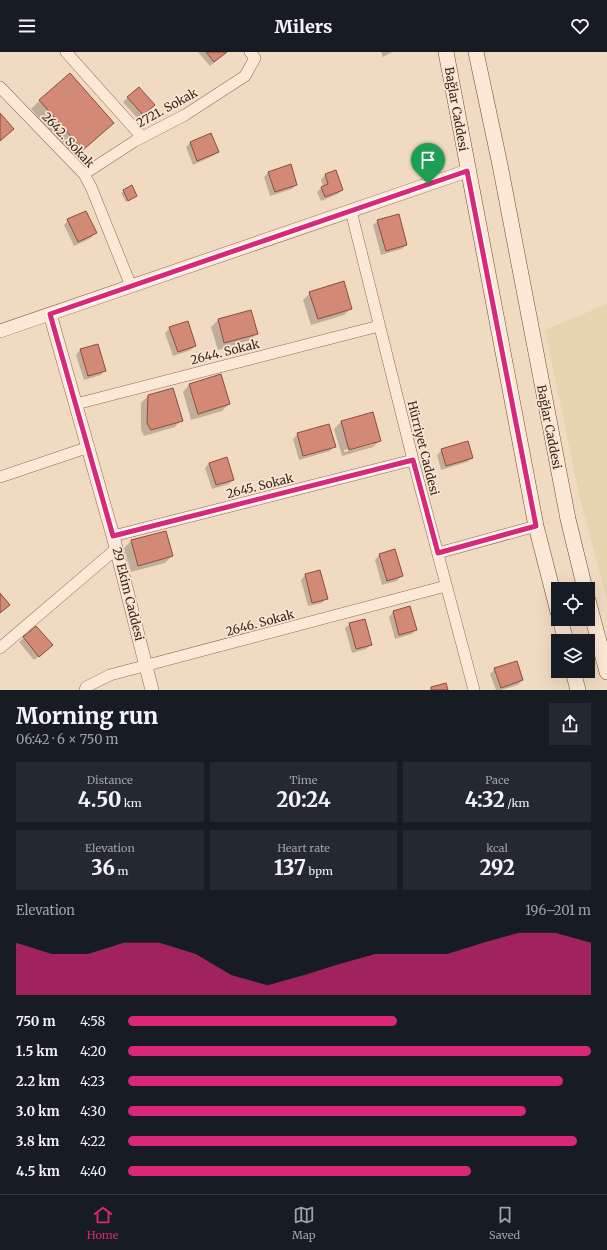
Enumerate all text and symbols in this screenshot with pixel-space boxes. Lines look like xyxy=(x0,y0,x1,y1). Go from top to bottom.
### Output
icon: menu xyxy=(16,15,38,37)
text: Milers xyxy=(274,15,333,38)
icon: heart xyxy=(569,15,591,37)
street label: Bağlar Caddesi xyxy=(442,66,471,152)
street label: 2721. Sokak xyxy=(134,85,200,130)
street label: 2642. Sokak xyxy=(39,109,98,171)
pin xyxy=(411,143,445,184)
icon: arrive xyxy=(417,149,439,171)
street label: 2644. Sokak xyxy=(189,336,261,367)
street label: Bağlar Caddesi xyxy=(534,384,565,470)
street label: Hürriyet Caddesi xyxy=(404,399,443,497)
street label: 2645. Sokak xyxy=(225,470,295,501)
street label: 29 Ekim Caddesi xyxy=(110,546,147,642)
map controls xyxy=(551,582,595,678)
button: locate xyxy=(551,582,595,626)
street label: 2646. Sokak xyxy=(224,606,296,639)
button: layers xyxy=(551,634,595,678)
text: Morning run xyxy=(16,702,158,730)
button: share xyxy=(549,703,591,745)
text: 06:42 · 6 × 750 m xyxy=(16,731,119,748)
text: Distance xyxy=(87,773,133,787)
text: Time xyxy=(290,773,317,787)
text: Pace xyxy=(485,773,509,787)
text: 4.50 xyxy=(78,787,121,812)
text: 20:24 xyxy=(277,787,330,812)
text: 4:32 xyxy=(465,787,505,812)
text: km xyxy=(121,796,142,810)
text: /km xyxy=(505,796,530,810)
text: Elevation xyxy=(85,841,135,855)
text: Heart rate xyxy=(277,841,330,855)
text: kcal xyxy=(486,841,508,855)
text: 36 xyxy=(91,855,115,880)
text: 137 xyxy=(274,855,306,880)
text: 292 xyxy=(480,855,515,880)
text: m xyxy=(115,864,128,878)
text: bpm xyxy=(306,864,333,878)
text: Elevation xyxy=(16,902,75,919)
text: 196–201 m xyxy=(525,902,591,919)
text: 750 m xyxy=(16,1013,56,1030)
text: 4:58 xyxy=(80,1013,105,1030)
text: 1.5 km xyxy=(16,1043,58,1060)
text: 4:20 xyxy=(80,1043,106,1060)
text: 2.2 km xyxy=(16,1073,60,1090)
text: 4:23 xyxy=(80,1073,105,1090)
text: 3.0 km xyxy=(16,1103,60,1120)
text: 4:30 xyxy=(80,1103,106,1120)
text: 3.8 km xyxy=(16,1133,59,1150)
text: 4:22 xyxy=(80,1133,106,1150)
text: 4.5 km xyxy=(16,1163,60,1180)
text: 4:40 xyxy=(80,1163,106,1180)
tab: Home xyxy=(87,1204,118,1242)
tab: Map xyxy=(292,1204,315,1242)
tab: Saved xyxy=(489,1204,520,1242)

